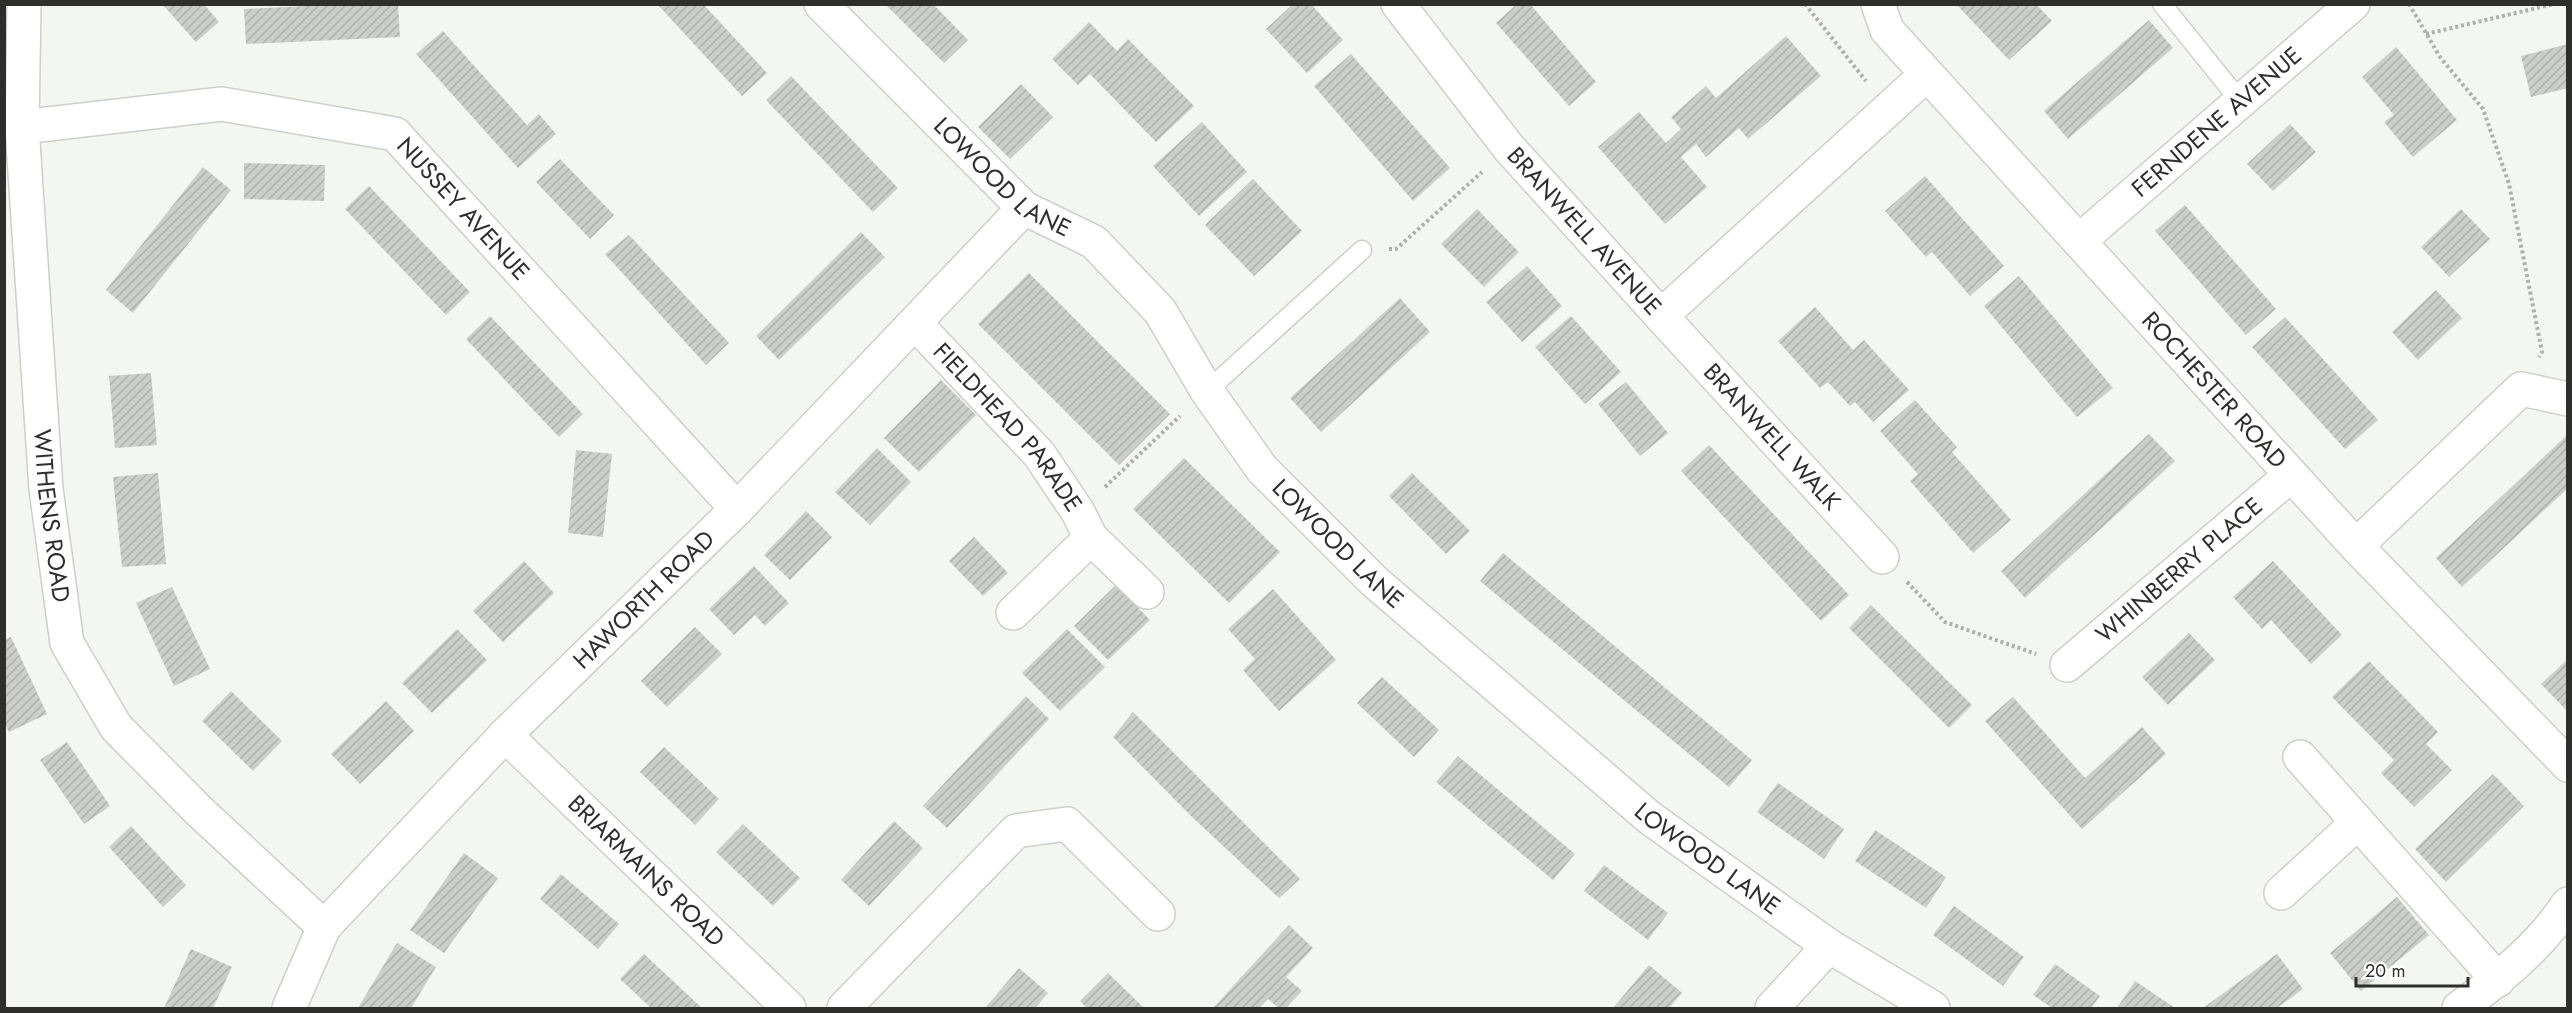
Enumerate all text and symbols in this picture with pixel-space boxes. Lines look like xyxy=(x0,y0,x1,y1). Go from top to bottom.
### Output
street label: FERNDENE AVENUE xyxy=(2124,38,2309,205)
street label: LOWOOD LANE xyxy=(926,109,1077,245)
street label: NUSSEY AVENUE xyxy=(389,129,538,288)
street label: BRANWELL AVENUE xyxy=(1499,139,1670,323)
street label: ROCHESTER ROAD xyxy=(2134,303,2295,476)
street label: FIELDHEAD PARADE xyxy=(925,335,1091,519)
street label: BRANWELL WALK xyxy=(1696,355,1849,518)
street label: WITHENS ROAD xyxy=(25,428,79,604)
street label: LOWOOD LANE xyxy=(1264,471,1412,616)
street label: WHINBERRY PLACE xyxy=(2088,489,2270,651)
street label: HAWORTH ROAD xyxy=(565,522,722,677)
street label: BRIARMAINS ROAD xyxy=(560,786,733,954)
street label: LOWOOD LANE xyxy=(1627,794,1788,923)
scale bar xyxy=(2356,950,2468,988)
text: 20 m xyxy=(2365,958,2405,984)

